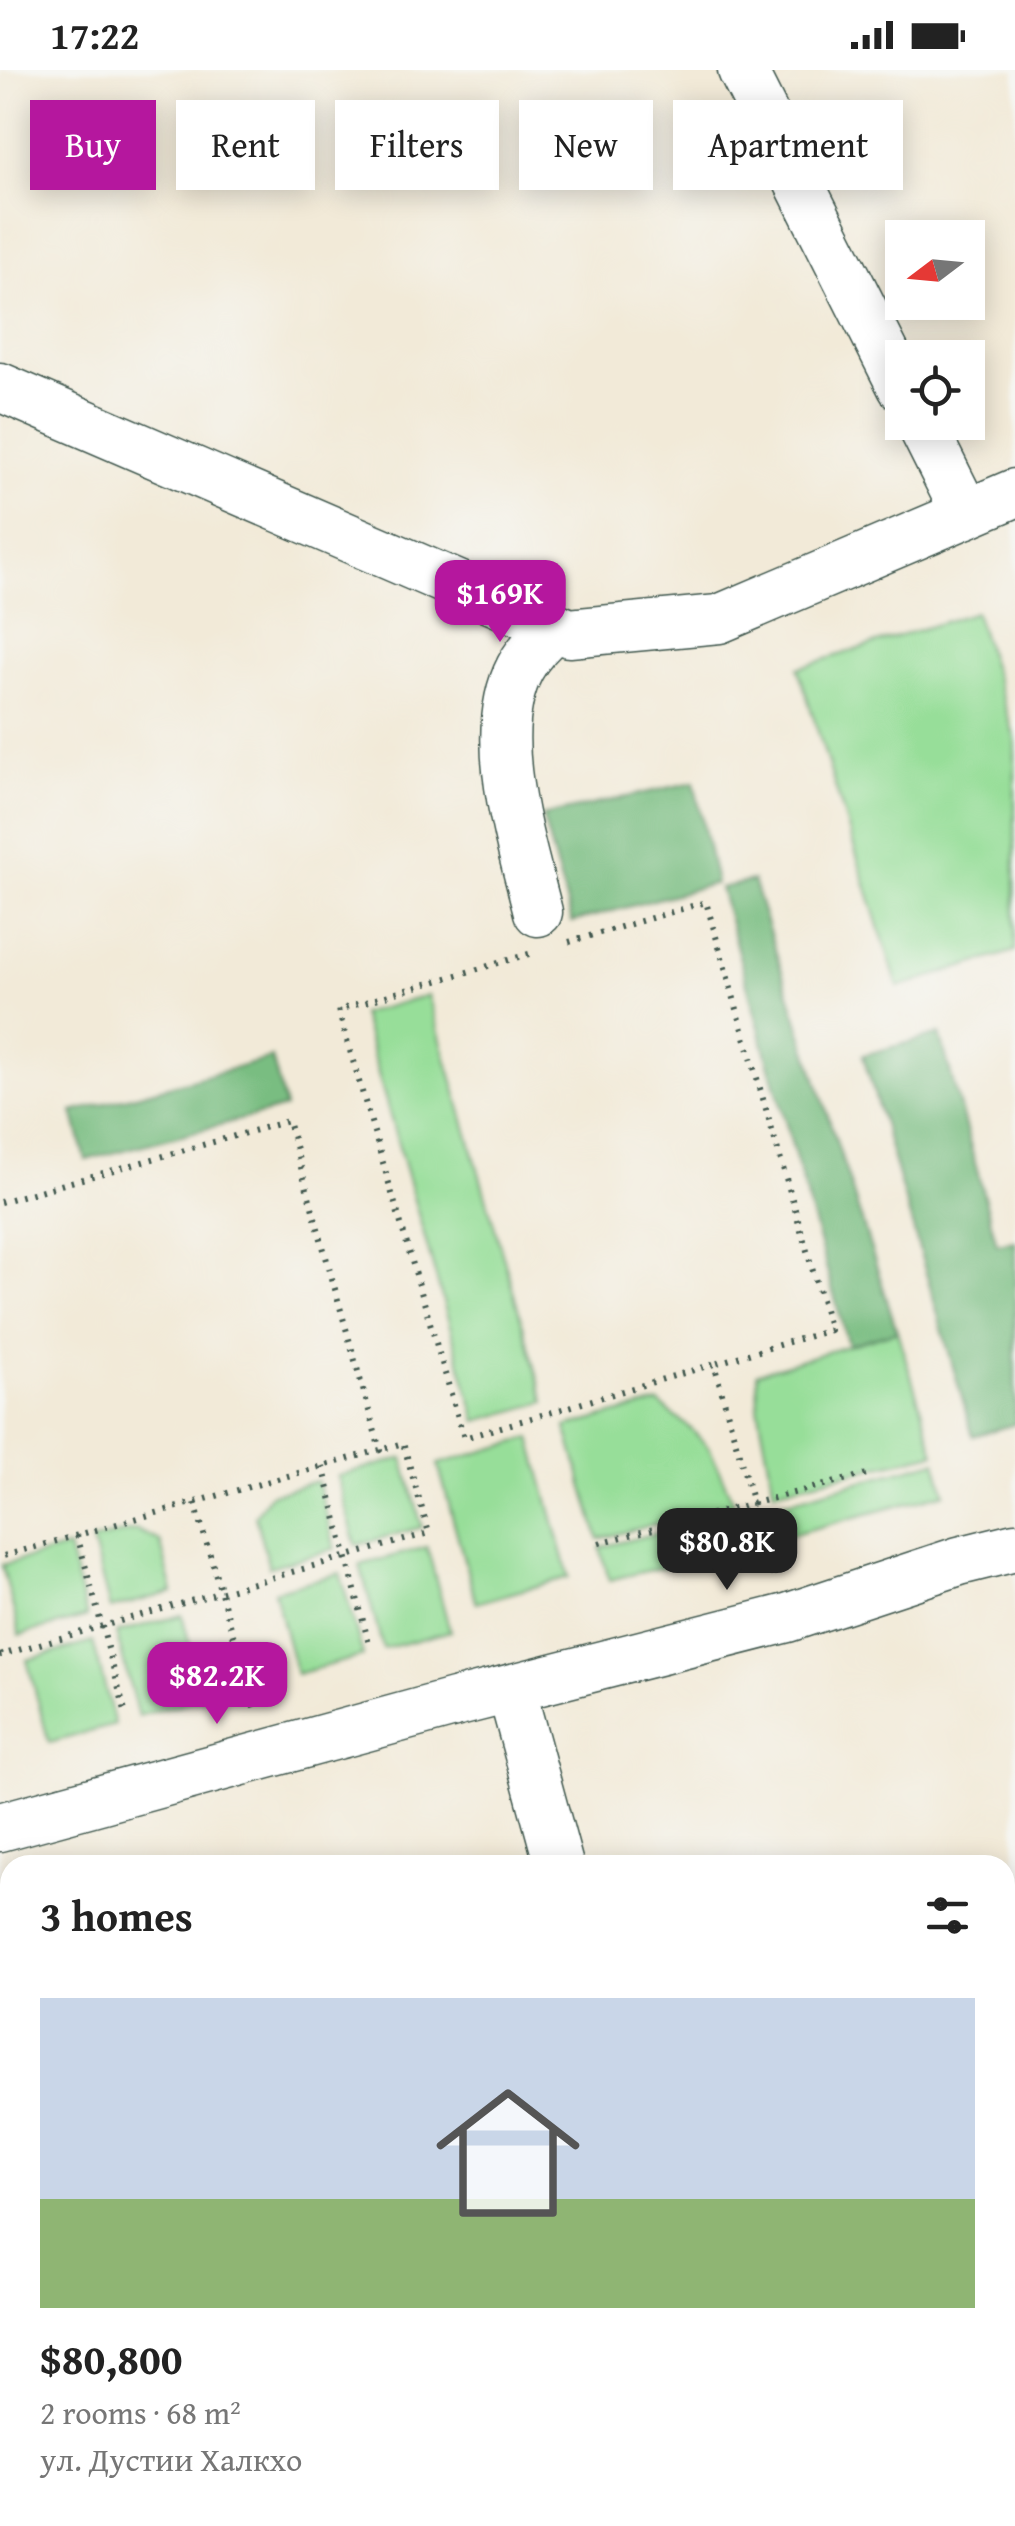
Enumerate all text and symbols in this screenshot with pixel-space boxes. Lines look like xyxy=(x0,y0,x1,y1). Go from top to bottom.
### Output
text: 17:22 xyxy=(50,7,140,63)
chip: Buy xyxy=(30,100,156,190)
chip: Rent xyxy=(176,100,315,190)
chip: Filters xyxy=(335,100,499,190)
chip: New xyxy=(519,100,653,190)
chip: Apartment xyxy=(673,100,903,190)
north arrow xyxy=(885,220,985,320)
map controls xyxy=(885,220,985,440)
button: locate xyxy=(885,340,985,440)
pin: $169K xyxy=(430,560,570,645)
text: $169K xyxy=(457,569,543,616)
pin: $80.8K xyxy=(646,1508,808,1593)
text: $80.8K xyxy=(679,1517,775,1564)
pin: $82.2K xyxy=(136,1642,298,1727)
text: $82.2K xyxy=(169,1651,265,1698)
text: 3 homes xyxy=(40,1885,193,1946)
icon: filters xyxy=(920,1888,975,1943)
icon: home xyxy=(418,2063,598,2243)
text: $80,800 xyxy=(40,2328,182,2389)
text: 2 rooms · 68 m² xyxy=(40,2389,241,2436)
text: ул. Дустии Халкхо xyxy=(40,2436,302,2483)

